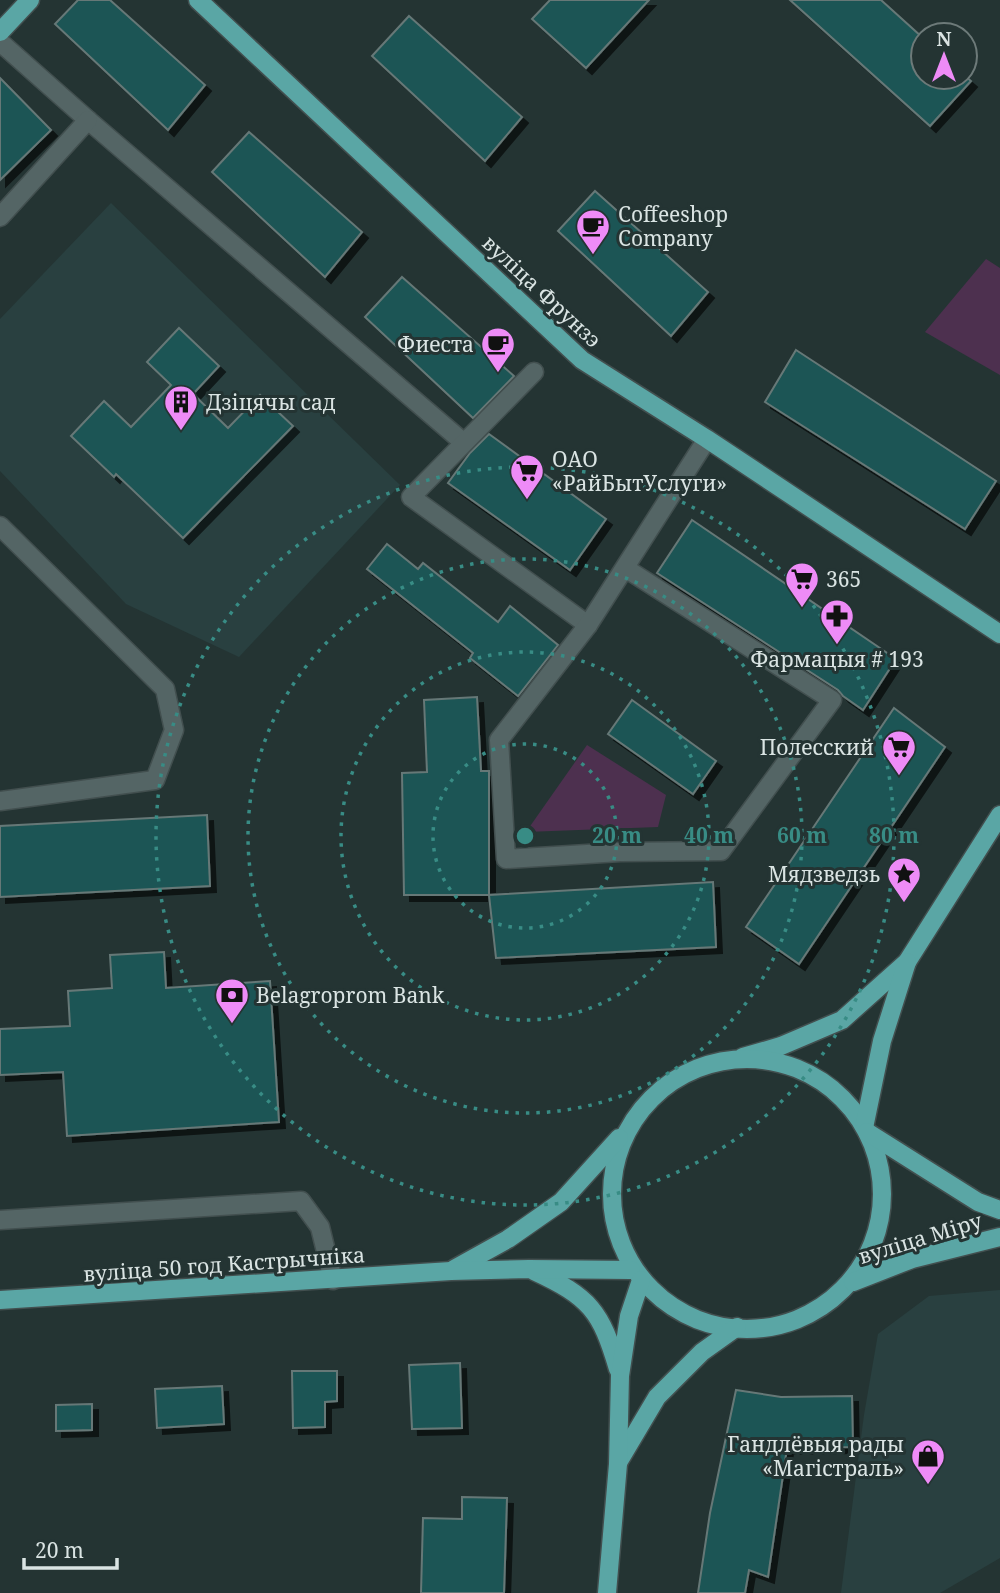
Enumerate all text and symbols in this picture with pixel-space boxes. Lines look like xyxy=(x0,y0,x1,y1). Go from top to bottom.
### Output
north arrow xyxy=(909,21,979,91)
text: N xyxy=(937,26,952,52)
place label: Coffeeshop Company xyxy=(618,200,728,252)
cafe icon: Coffeeshop Company xyxy=(574,207,612,256)
street label: вуліца Фрунзэ xyxy=(477,229,607,353)
cafe icon: Фиеста xyxy=(479,325,517,374)
place label: Фиеста xyxy=(397,330,474,358)
building icon: Дзіцячы сад xyxy=(162,383,200,432)
place label: Дзіцячы сад xyxy=(206,388,336,416)
place label: ОАО «РайБытУслуги» xyxy=(552,445,727,497)
supermarket icon: ОАО «РайБытУслуги» xyxy=(508,452,546,501)
supermarket icon: 365 xyxy=(783,560,821,609)
place label: 365 xyxy=(826,565,861,593)
pharmacy icon: Фармацыя # 193 xyxy=(818,597,856,646)
place label: Фармацыя # 193 xyxy=(750,645,924,673)
supermarket icon: Полесский xyxy=(880,728,918,777)
place label: Полесский xyxy=(760,733,874,761)
text: 20 m xyxy=(592,821,642,849)
text: 40 m xyxy=(684,821,734,849)
text: 60 m xyxy=(777,821,827,849)
text: 80 m xyxy=(869,821,919,849)
centre of rings xyxy=(513,824,537,848)
place icon: Мядзведзь xyxy=(885,855,923,904)
place label: Мядзведзь xyxy=(768,860,880,888)
bank icon: Belagroprom Bank xyxy=(213,976,251,1025)
place label: Belagroprom Bank xyxy=(256,981,445,1009)
street label: вуліца Міру xyxy=(855,1206,985,1270)
street label: вуліца 50 год Кастрычніка xyxy=(82,1240,366,1288)
place label: Гандлёвыя рады «Магістраль» xyxy=(727,1430,904,1482)
shop icon: Гандлёвыя рады «Магістраль» xyxy=(909,1437,947,1486)
scale bar xyxy=(24,1526,117,1570)
text: 20 m xyxy=(35,1536,84,1564)

